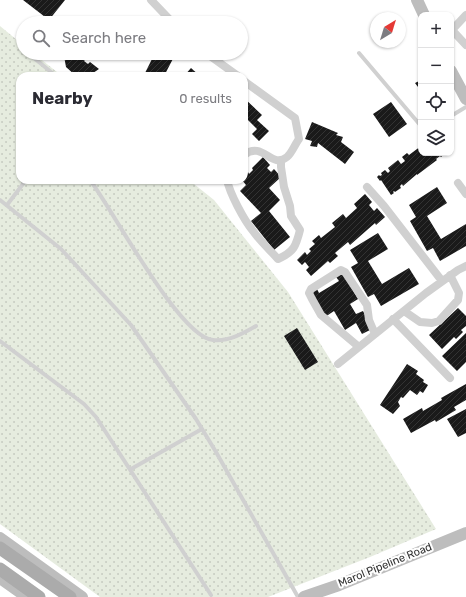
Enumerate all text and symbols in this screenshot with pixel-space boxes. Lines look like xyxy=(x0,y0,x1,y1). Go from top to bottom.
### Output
north arrow xyxy=(370,12,406,48)
map controls xyxy=(418,12,454,156)
button: + xyxy=(418,12,454,48)
search box xyxy=(16,16,248,60)
icon: search xyxy=(30,27,52,49)
text: Search here xyxy=(62,29,146,47)
button: − xyxy=(418,48,454,84)
button: locate xyxy=(418,84,454,120)
text: Nearby xyxy=(32,88,93,108)
text: 0 results xyxy=(179,91,232,106)
button: layers xyxy=(418,120,454,156)
street label: Marol Pipeline Road xyxy=(336,540,434,590)

